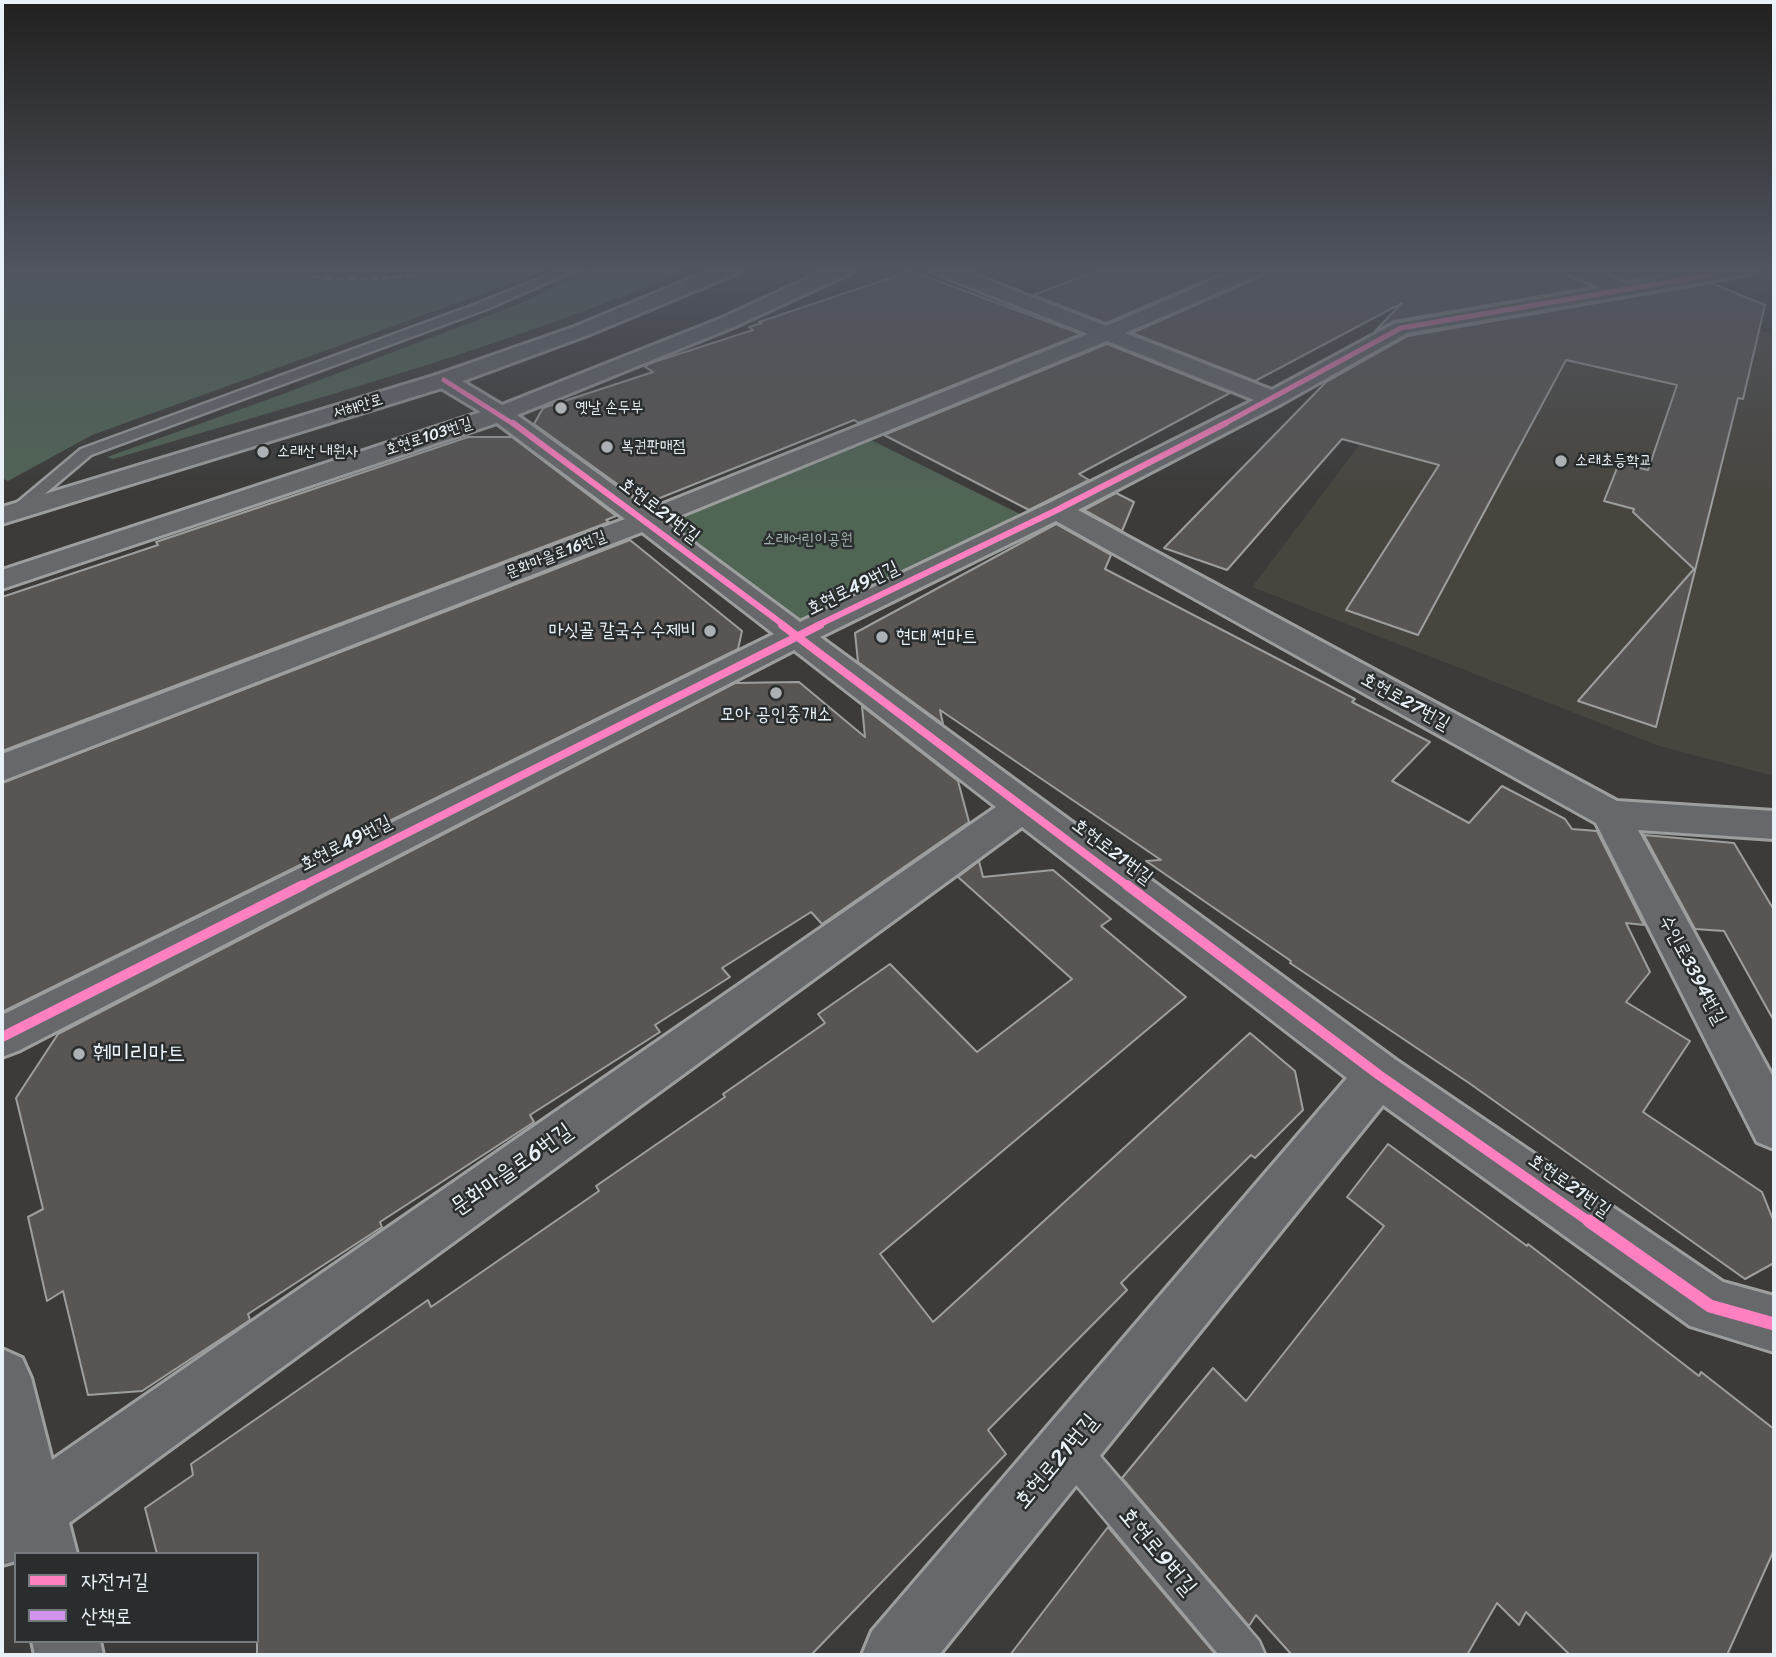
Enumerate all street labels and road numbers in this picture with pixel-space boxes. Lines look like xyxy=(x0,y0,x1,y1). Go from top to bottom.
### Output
street label: 서해안로 xyxy=(331,390,385,424)
street label: 호현로103번길 xyxy=(383,414,475,460)
street label: 호현로21번길 xyxy=(614,473,704,549)
street label: 문화마을로16번길 xyxy=(503,527,609,583)
street label: 호현로49번길 xyxy=(803,557,903,621)
street label: 호현로27번길 xyxy=(1357,668,1453,736)
street label: 호현로49번길 xyxy=(296,811,396,877)
street label: 호현로21번길 xyxy=(1067,814,1157,890)
street label: 수인로3394번길 xyxy=(1654,911,1730,1029)
street label: 문화마을로6번길 xyxy=(446,1118,578,1222)
street label: 호현로21번길 xyxy=(1523,1149,1615,1223)
street label: 호현로21번길 xyxy=(1009,1409,1105,1515)
street label: 호현로9번길 xyxy=(1112,1502,1202,1602)

